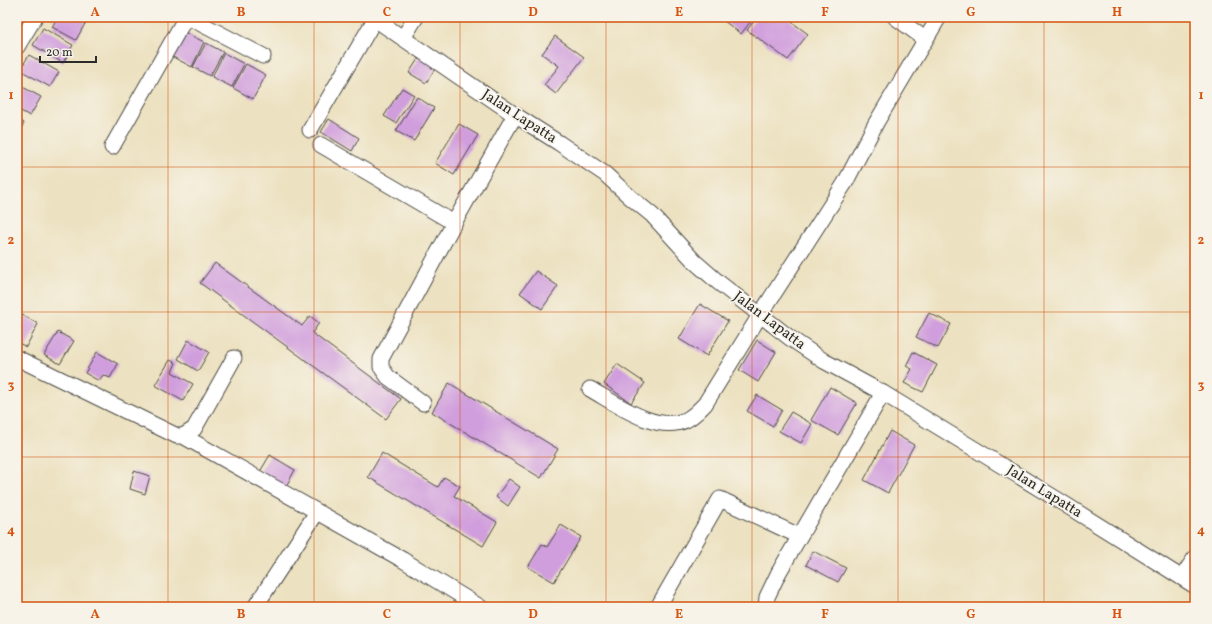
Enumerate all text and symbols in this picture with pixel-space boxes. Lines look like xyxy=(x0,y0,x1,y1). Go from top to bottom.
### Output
text: A xyxy=(90,4,100,22)
text: B xyxy=(237,4,246,22)
text: C xyxy=(383,4,391,22)
text: D xyxy=(528,4,538,22)
text: E xyxy=(675,4,683,22)
text: F xyxy=(821,4,829,22)
text: G xyxy=(966,4,976,22)
text: H xyxy=(1112,4,1122,22)
scale bar xyxy=(40,38,96,64)
text: 20 m xyxy=(46,45,73,61)
street label: Jalan Lapatta xyxy=(477,85,561,149)
text: 1 xyxy=(8,87,14,105)
text: 1 xyxy=(1198,87,1204,105)
text: 2 xyxy=(8,232,15,250)
text: 2 xyxy=(1198,232,1205,250)
street label: Jalan Lapatta xyxy=(728,287,810,355)
text: 3 xyxy=(8,377,15,395)
text: 3 xyxy=(1198,377,1205,395)
street label: Jalan Lapatta xyxy=(1002,460,1086,524)
text: 4 xyxy=(7,522,15,540)
text: 4 xyxy=(1197,522,1205,540)
text: A xyxy=(90,606,100,624)
text: B xyxy=(237,606,246,624)
text: C xyxy=(383,606,391,624)
text: D xyxy=(528,606,538,624)
text: E xyxy=(675,606,683,624)
text: F xyxy=(821,606,829,624)
text: G xyxy=(966,606,976,624)
text: H xyxy=(1112,606,1122,624)

